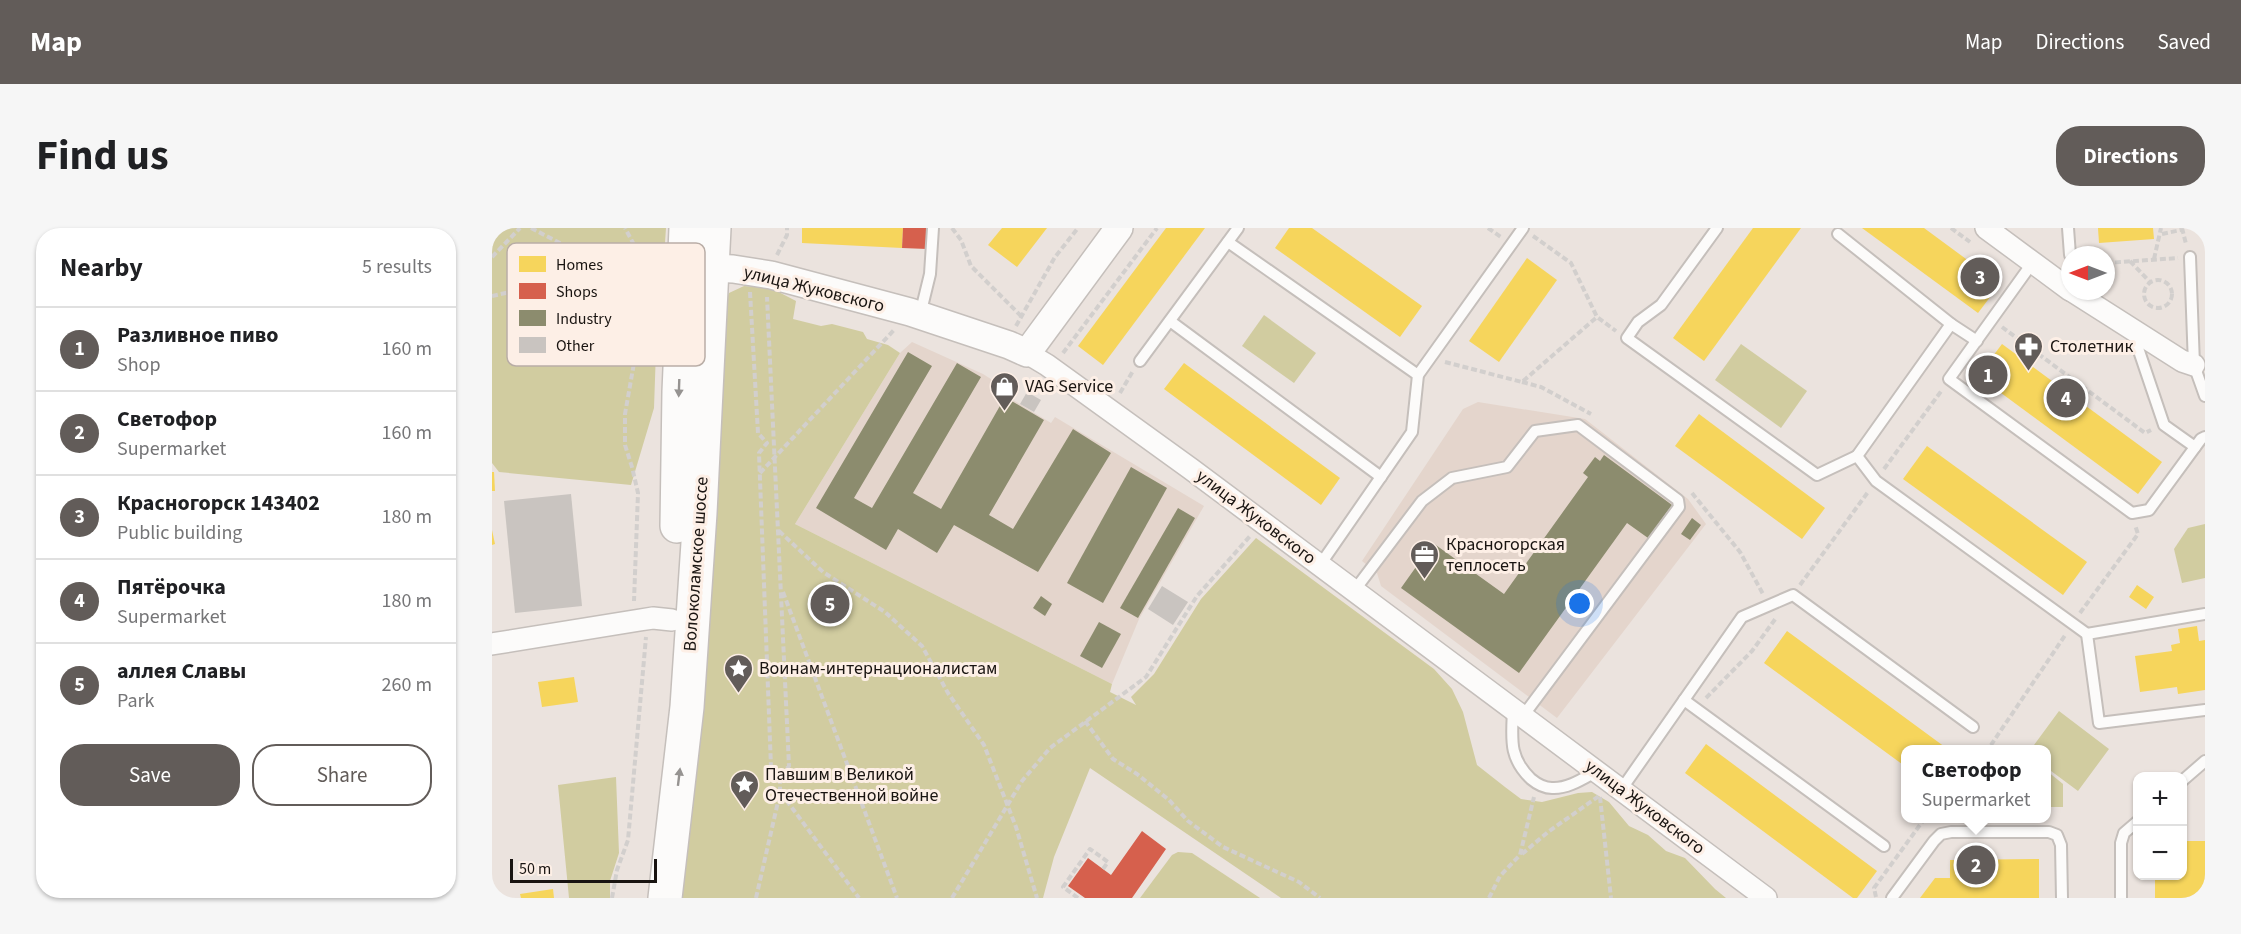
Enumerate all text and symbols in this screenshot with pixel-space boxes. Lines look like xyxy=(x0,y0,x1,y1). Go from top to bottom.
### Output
text: Map xyxy=(30,22,82,62)
text: Map xyxy=(1965,27,2003,57)
text: Directions xyxy=(2036,27,2124,57)
text: Saved xyxy=(2157,27,2211,57)
text: Find us xyxy=(36,126,169,186)
button: Directions xyxy=(2056,126,2205,186)
legend xyxy=(507,243,705,366)
north arrow xyxy=(2061,246,2115,300)
text: Nearby xyxy=(60,249,143,286)
text: 5 results xyxy=(362,253,432,281)
text: Homes xyxy=(556,254,603,276)
pin: 3 xyxy=(1960,254,2000,300)
street label: улица Жуковского xyxy=(741,259,887,319)
text: Shops xyxy=(556,281,598,303)
text: Industry xyxy=(556,308,612,330)
text: Разливное пиво xyxy=(117,319,279,351)
pharmacy icon: Столетник xyxy=(2013,330,2045,372)
place label: Столетник xyxy=(2050,334,2133,359)
text: 1 xyxy=(74,335,85,363)
text: 160 m xyxy=(382,335,432,363)
text: Other xyxy=(556,335,595,357)
text: Shop xyxy=(117,351,161,379)
pin: 1 xyxy=(1968,352,2008,398)
shop icon: VAG Service xyxy=(988,370,1020,412)
place label: VAG Service xyxy=(1025,374,1113,399)
pin: 4 xyxy=(2046,376,2086,420)
one-way arrow xyxy=(674,378,684,397)
text: Светофор xyxy=(117,403,217,435)
text: 2 xyxy=(74,419,85,447)
text: 160 m xyxy=(382,419,432,447)
text: Supermarket xyxy=(117,435,226,463)
street label: улица Жуковского xyxy=(1191,464,1321,570)
street label: Волоколамское шоссе xyxy=(677,476,715,652)
text: Красногорск 143402 xyxy=(117,487,320,519)
text: 3 xyxy=(74,503,85,531)
text: 180 m xyxy=(382,503,432,531)
text: Public building xyxy=(117,519,242,547)
place label: Красногорская теплосеть xyxy=(1446,532,1565,578)
office icon: Красногорская теплосеть xyxy=(1409,538,1441,580)
text: Пятёрочка xyxy=(117,571,226,603)
pin: 5 xyxy=(810,582,850,626)
text: 4 xyxy=(74,587,85,615)
text: 180 m xyxy=(382,587,432,615)
your location xyxy=(1565,589,1594,618)
text: Supermarket xyxy=(117,603,226,631)
place icon: Воинам-интернационалистам xyxy=(722,652,754,694)
text: аллея Славы xyxy=(117,655,246,687)
place label: Воинам-интернационалистам xyxy=(759,656,997,681)
text: 5 xyxy=(74,671,85,699)
text: 260 m xyxy=(382,671,432,699)
text: Park xyxy=(117,687,154,715)
button: Save xyxy=(60,744,240,806)
button: Share xyxy=(252,744,432,806)
popup xyxy=(1901,745,2051,823)
street label: улица Жуковского xyxy=(1580,754,1710,860)
text: Светофор xyxy=(1921,754,2022,786)
place label: Павшим в Великой Отечественной войне xyxy=(765,762,938,808)
one-way arrow xyxy=(674,768,684,787)
place icon: Павшим в Великой Отечественной войне xyxy=(728,768,760,810)
map controls xyxy=(2133,772,2187,880)
button: + xyxy=(2133,772,2187,826)
text: Supermarket xyxy=(1921,786,2031,814)
button: − xyxy=(2133,826,2187,880)
pin: 2 xyxy=(1956,842,1996,888)
scale bar xyxy=(510,856,657,884)
text: 50 m xyxy=(519,858,551,880)

